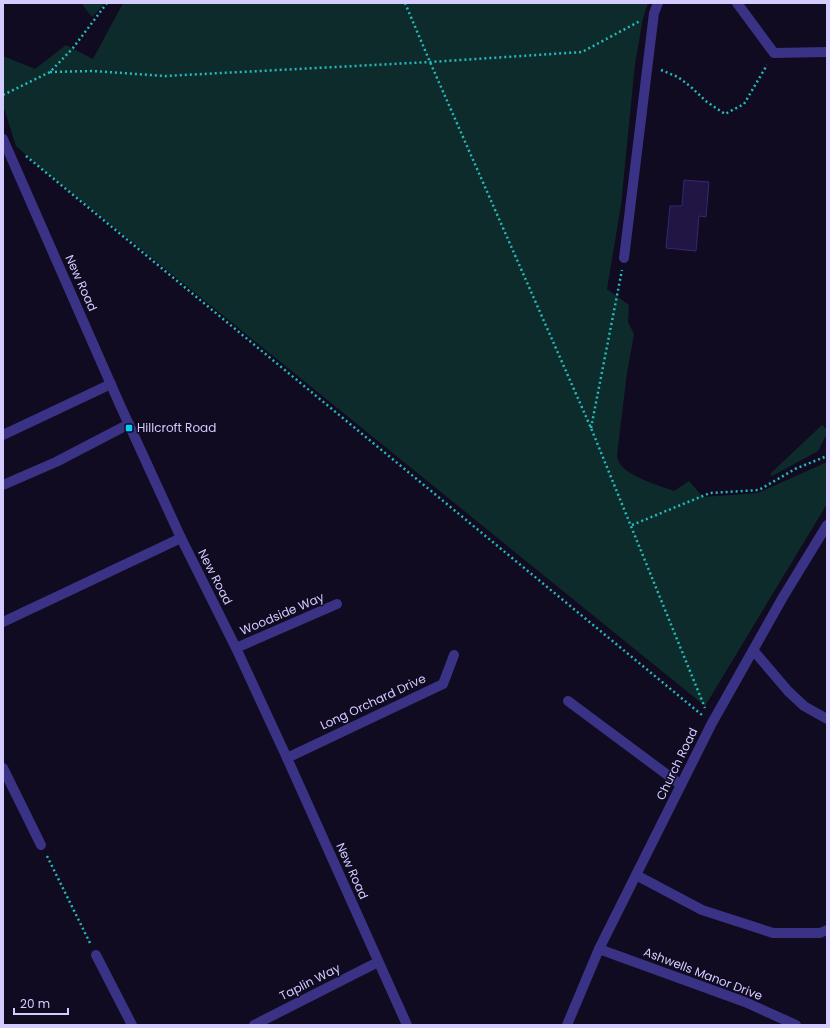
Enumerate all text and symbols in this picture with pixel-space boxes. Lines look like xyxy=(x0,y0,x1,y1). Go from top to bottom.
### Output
street label: New Road xyxy=(61,252,101,314)
place label: Hillcroft Road xyxy=(137,419,216,436)
marker: Hillcroft Road xyxy=(124,423,134,433)
street label: New Road xyxy=(194,546,237,607)
street label: Woodside Way xyxy=(237,588,327,639)
street label: Long Orchard Drive xyxy=(317,670,428,733)
street label: Church Road xyxy=(652,725,701,803)
street label: New Road xyxy=(332,840,372,902)
street label: Ashwells Manor Drive xyxy=(641,943,765,1004)
street label: Taplin Way xyxy=(276,959,343,1004)
scale bar xyxy=(14,990,68,1016)
text: 20 m xyxy=(20,995,50,1012)

